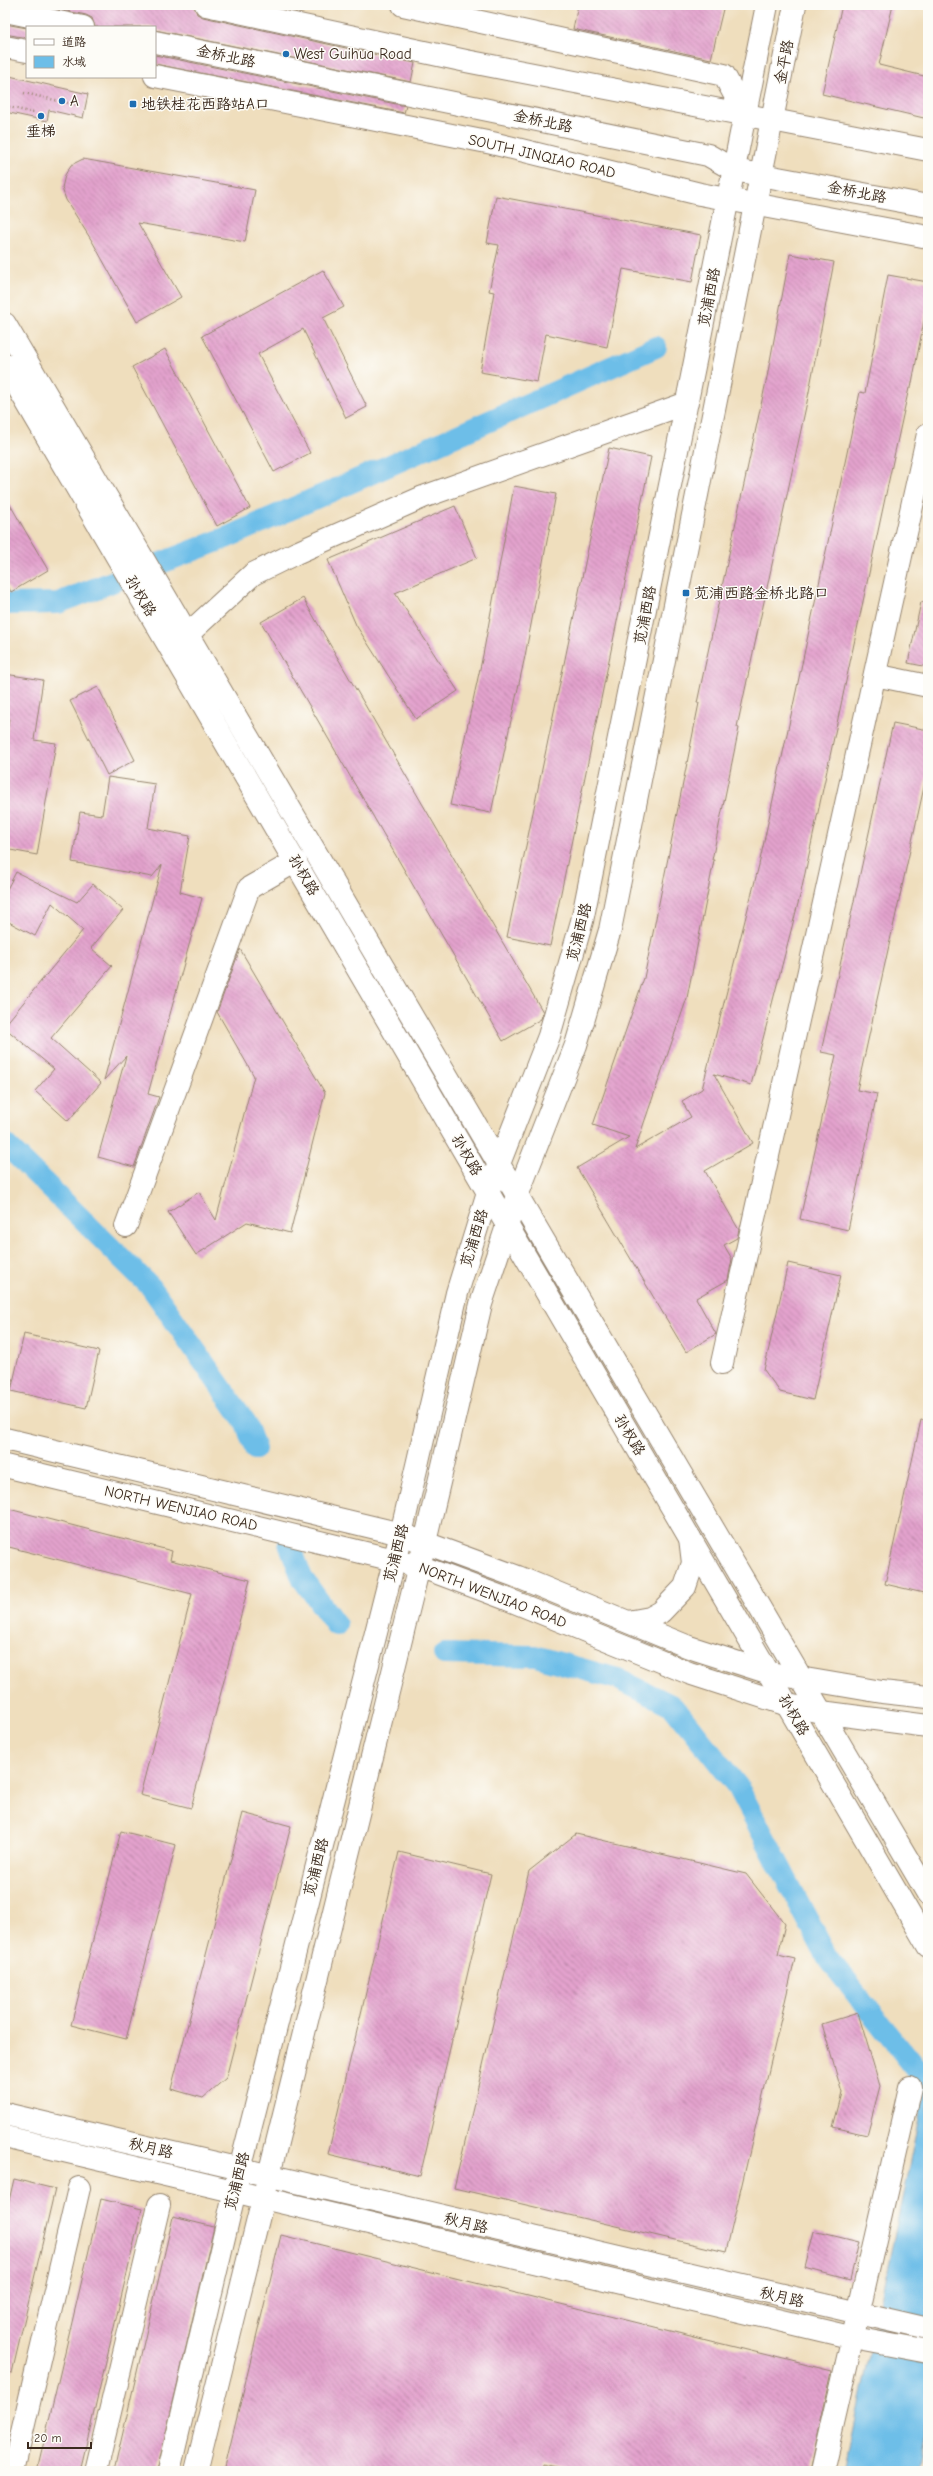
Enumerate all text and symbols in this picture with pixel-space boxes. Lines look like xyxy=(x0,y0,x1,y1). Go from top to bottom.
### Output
legend xyxy=(26,26,156,78)
text: 道路 xyxy=(62,35,86,49)
street label: 金平路 xyxy=(771,38,797,86)
street label: 金桥北路 xyxy=(195,41,257,71)
place label: West Guihua Road xyxy=(294,45,412,63)
marker: West Guihua Road xyxy=(281,49,291,59)
text: 水域 xyxy=(62,55,86,69)
place label: A xyxy=(70,92,79,110)
place label: 地铁桂花西路站A口 xyxy=(141,95,270,113)
marker: A xyxy=(57,96,67,106)
marker: 地铁桂花西路站A口 xyxy=(128,99,138,109)
street label: 金桥北路 xyxy=(512,106,574,136)
marker: 垂梯 xyxy=(36,111,46,121)
place label: 垂梯 xyxy=(26,122,56,140)
street label: SOUTH JINQIAO ROAD xyxy=(467,130,617,182)
street label: 金桥北路 xyxy=(826,177,888,207)
street label: 苋浦西路 xyxy=(694,266,724,328)
street label: 孙权路 xyxy=(122,572,160,620)
street label: 苋浦西路 xyxy=(630,584,660,646)
place label: 苋浦西路金桥北路口 xyxy=(694,584,829,602)
marker: 苋浦西路金桥北路口 xyxy=(681,588,691,598)
street label: 孙权路 xyxy=(285,851,323,899)
street label: 苋浦西路 xyxy=(563,901,595,963)
street label: 孙权路 xyxy=(448,1131,486,1179)
street label: 苋浦西路 xyxy=(457,1207,491,1269)
street label: 孙权路 xyxy=(611,1411,649,1459)
street label: NORTH WENJIAO ROAD xyxy=(103,1482,259,1534)
street label: 苋浦西路 xyxy=(380,1522,412,1584)
street label: NORTH WENJIAO ROAD xyxy=(417,1558,569,1632)
street label: 孙权路 xyxy=(775,1691,813,1739)
street label: 苋浦西路 xyxy=(300,1836,332,1898)
street label: 秋月路 xyxy=(127,2134,175,2162)
street label: 苋浦西路 xyxy=(221,2150,253,2212)
street label: 秋月路 xyxy=(442,2209,490,2237)
street label: 秋月路 xyxy=(758,2283,806,2311)
scale bar xyxy=(28,2424,91,2450)
text: 20 m xyxy=(34,2431,62,2445)

